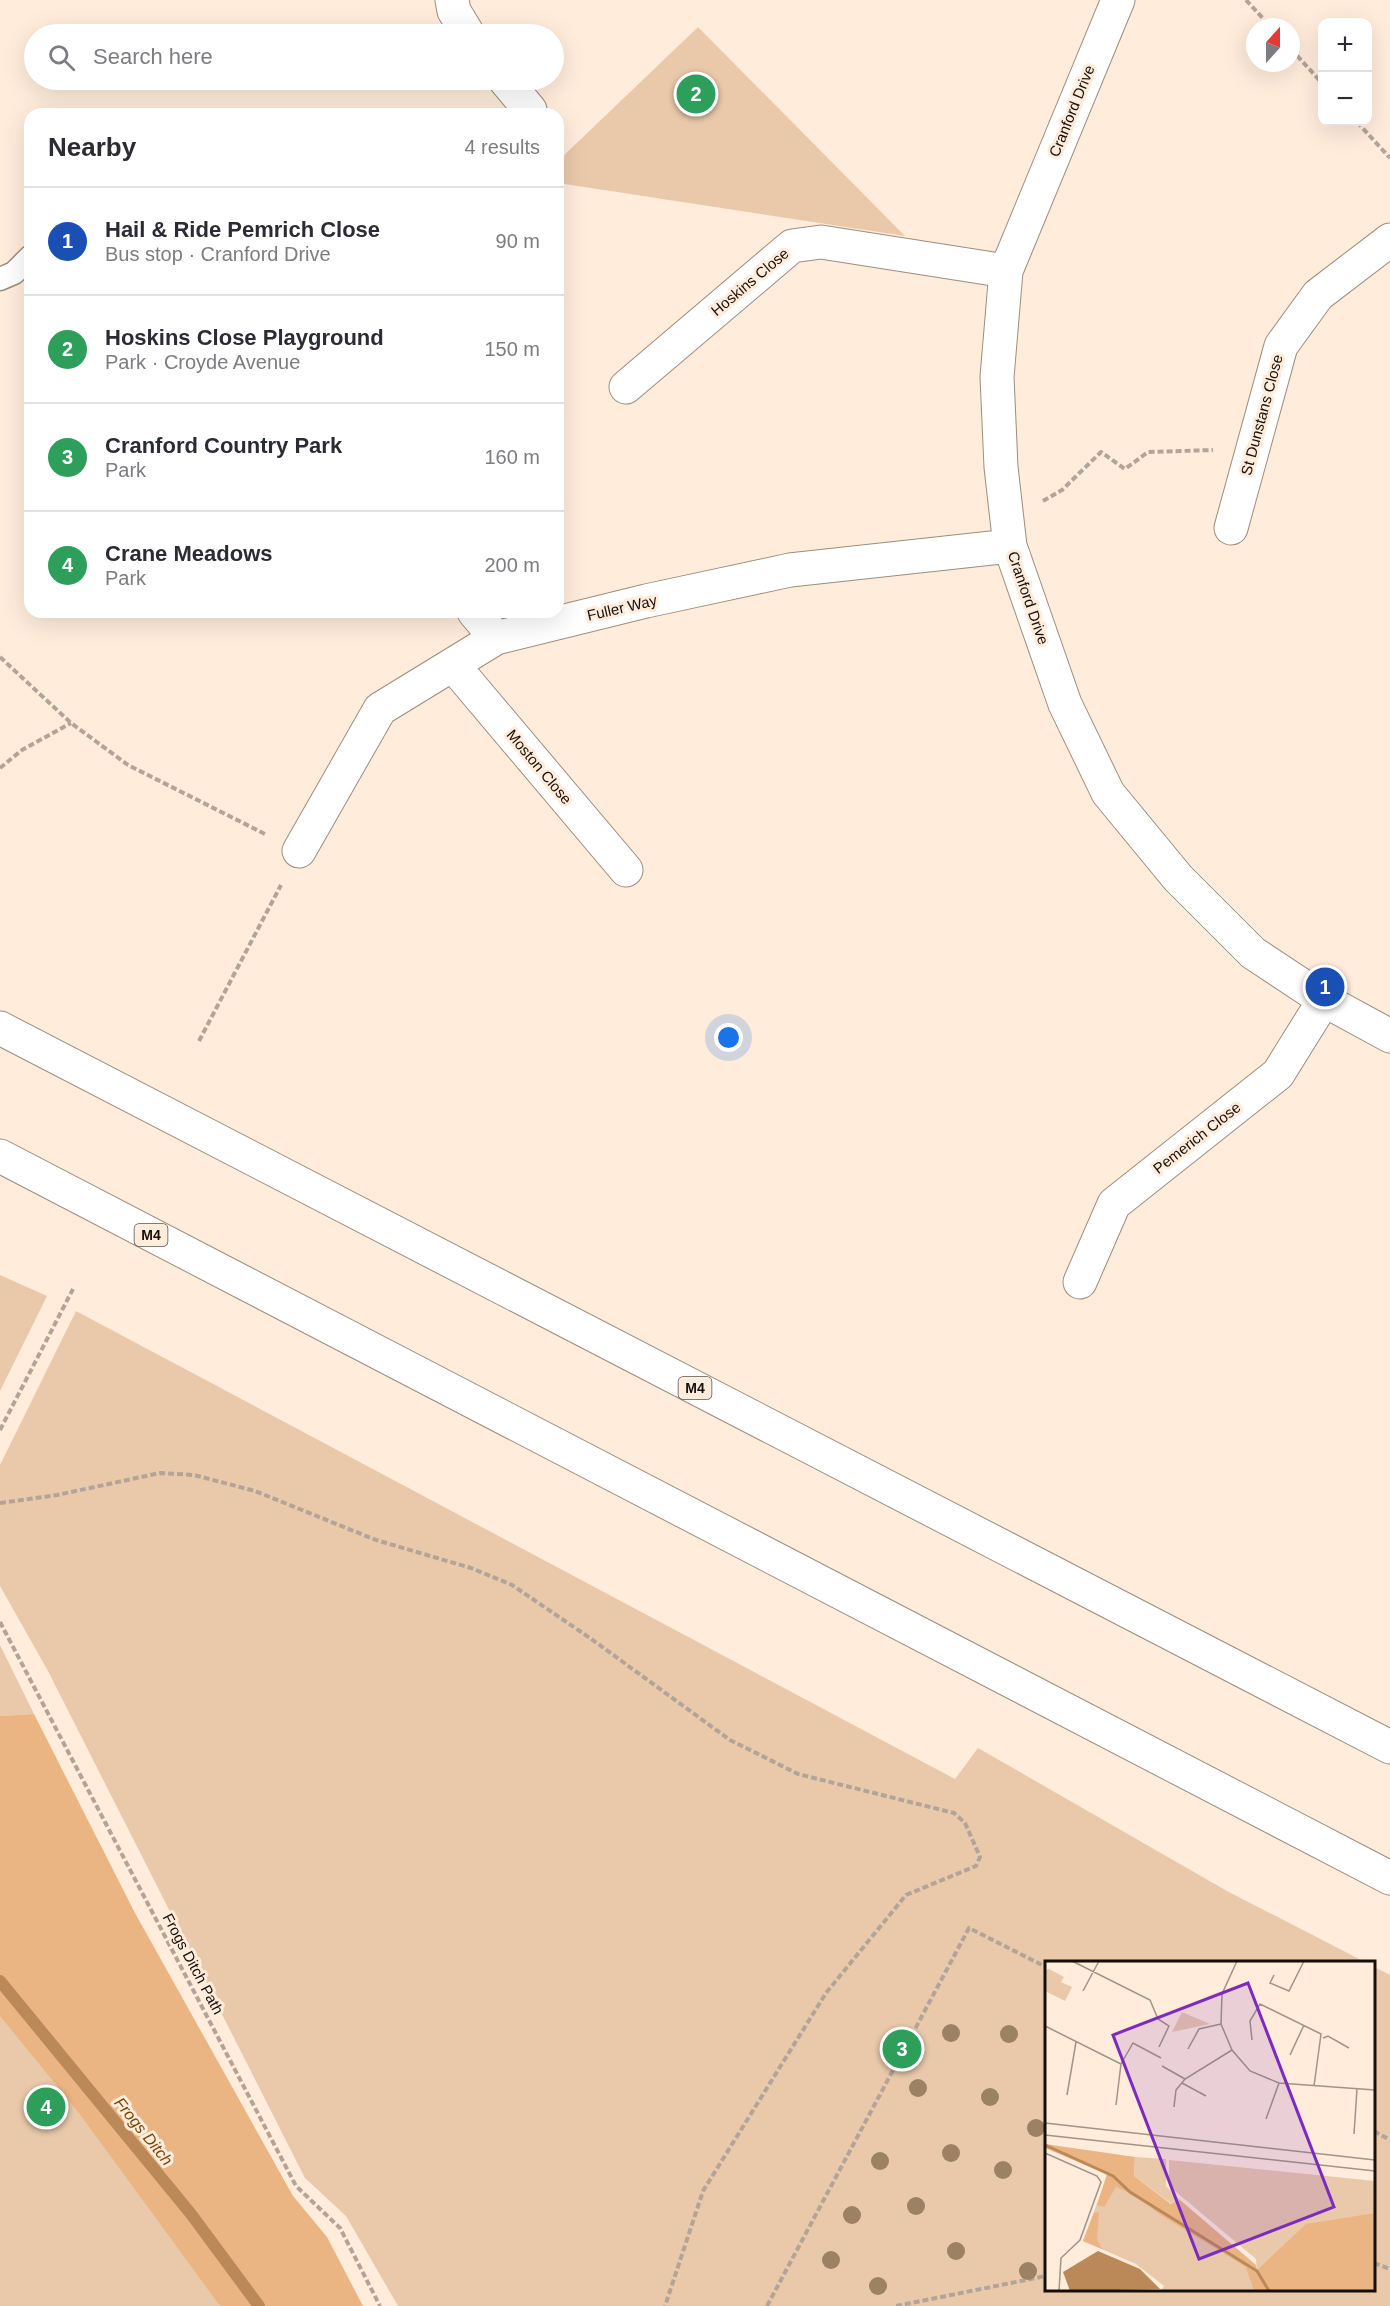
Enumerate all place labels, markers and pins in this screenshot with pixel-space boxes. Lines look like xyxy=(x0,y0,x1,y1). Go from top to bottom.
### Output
pin: 2 xyxy=(676,72,716,116)
pin: 1 xyxy=(1306,964,1344,1010)
pin: 3 xyxy=(882,2026,922,2072)
pin: 4 xyxy=(26,2084,66,2130)

